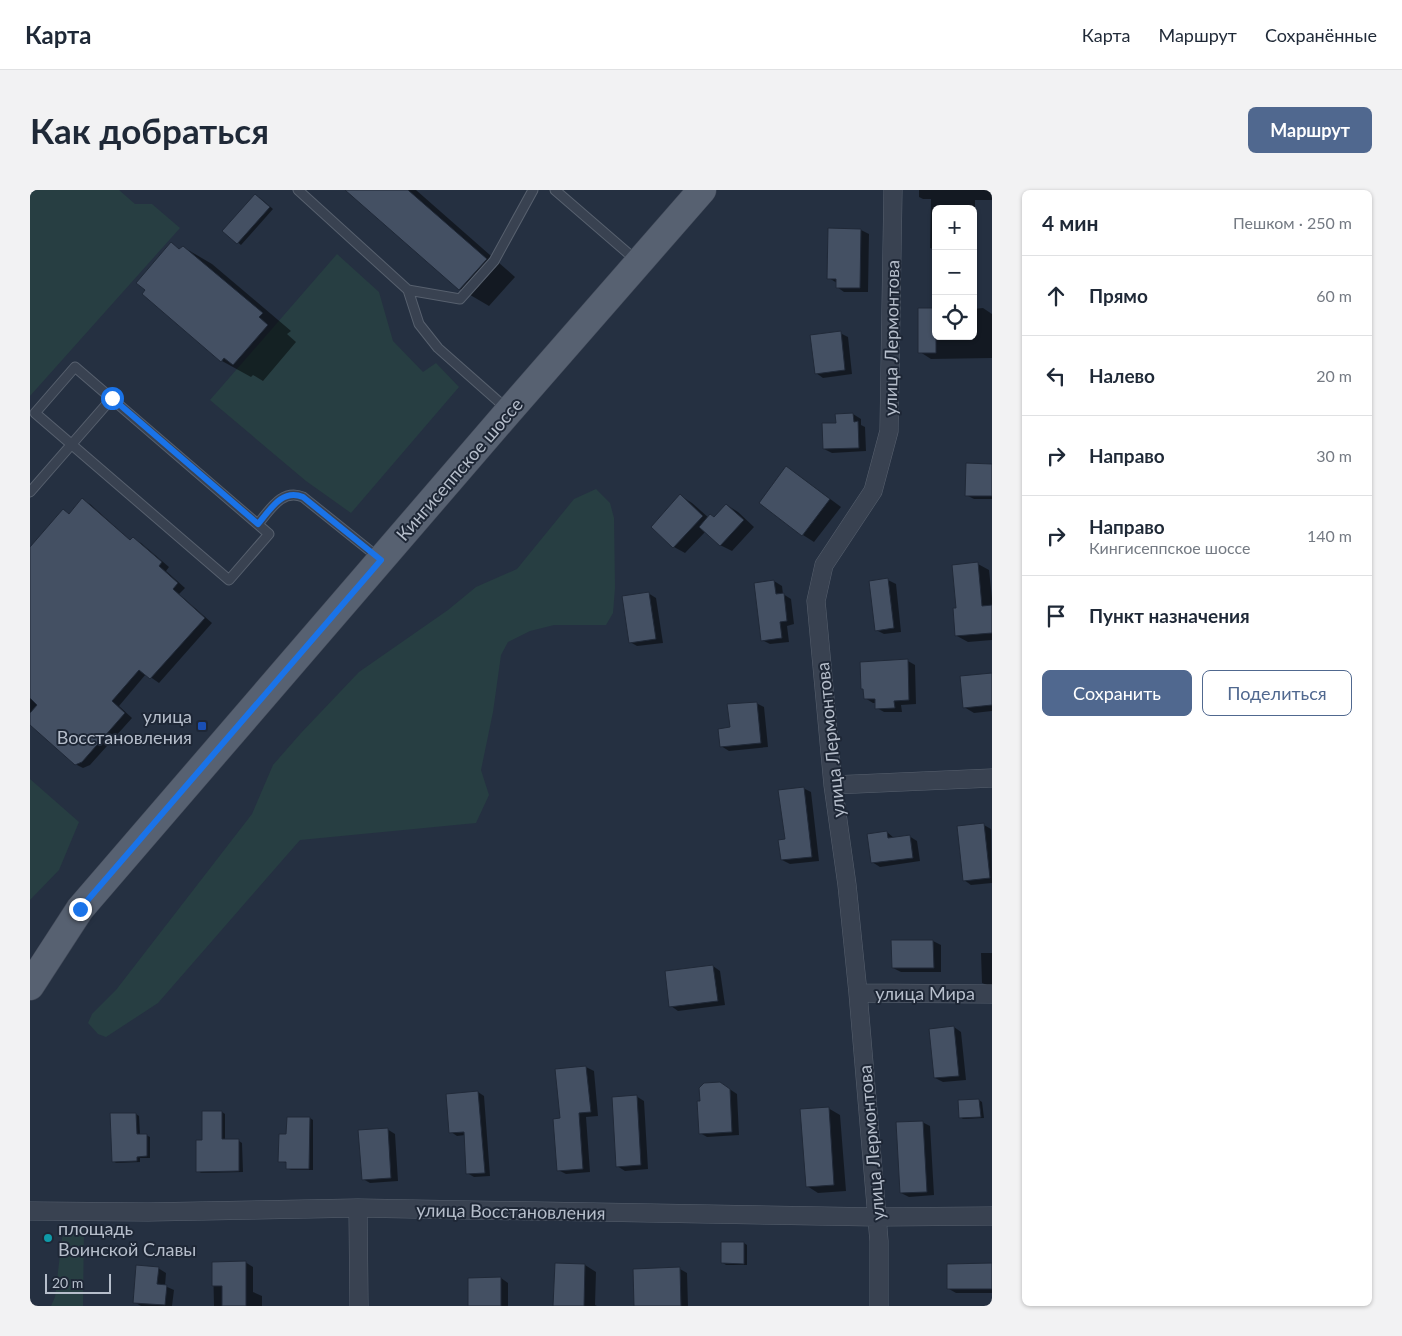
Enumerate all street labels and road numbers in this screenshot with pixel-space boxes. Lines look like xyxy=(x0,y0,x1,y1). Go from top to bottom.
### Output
street label: улица Лермонтова xyxy=(879,260,903,416)
street label: Кингисеппское шоссе xyxy=(391,393,527,545)
street label: улица Лермонтова xyxy=(811,661,849,819)
street label: улица Мира xyxy=(875,982,975,1004)
street label: улица Лермонтова xyxy=(853,1064,889,1222)
street label: улица Восстановления xyxy=(416,1198,606,1224)

